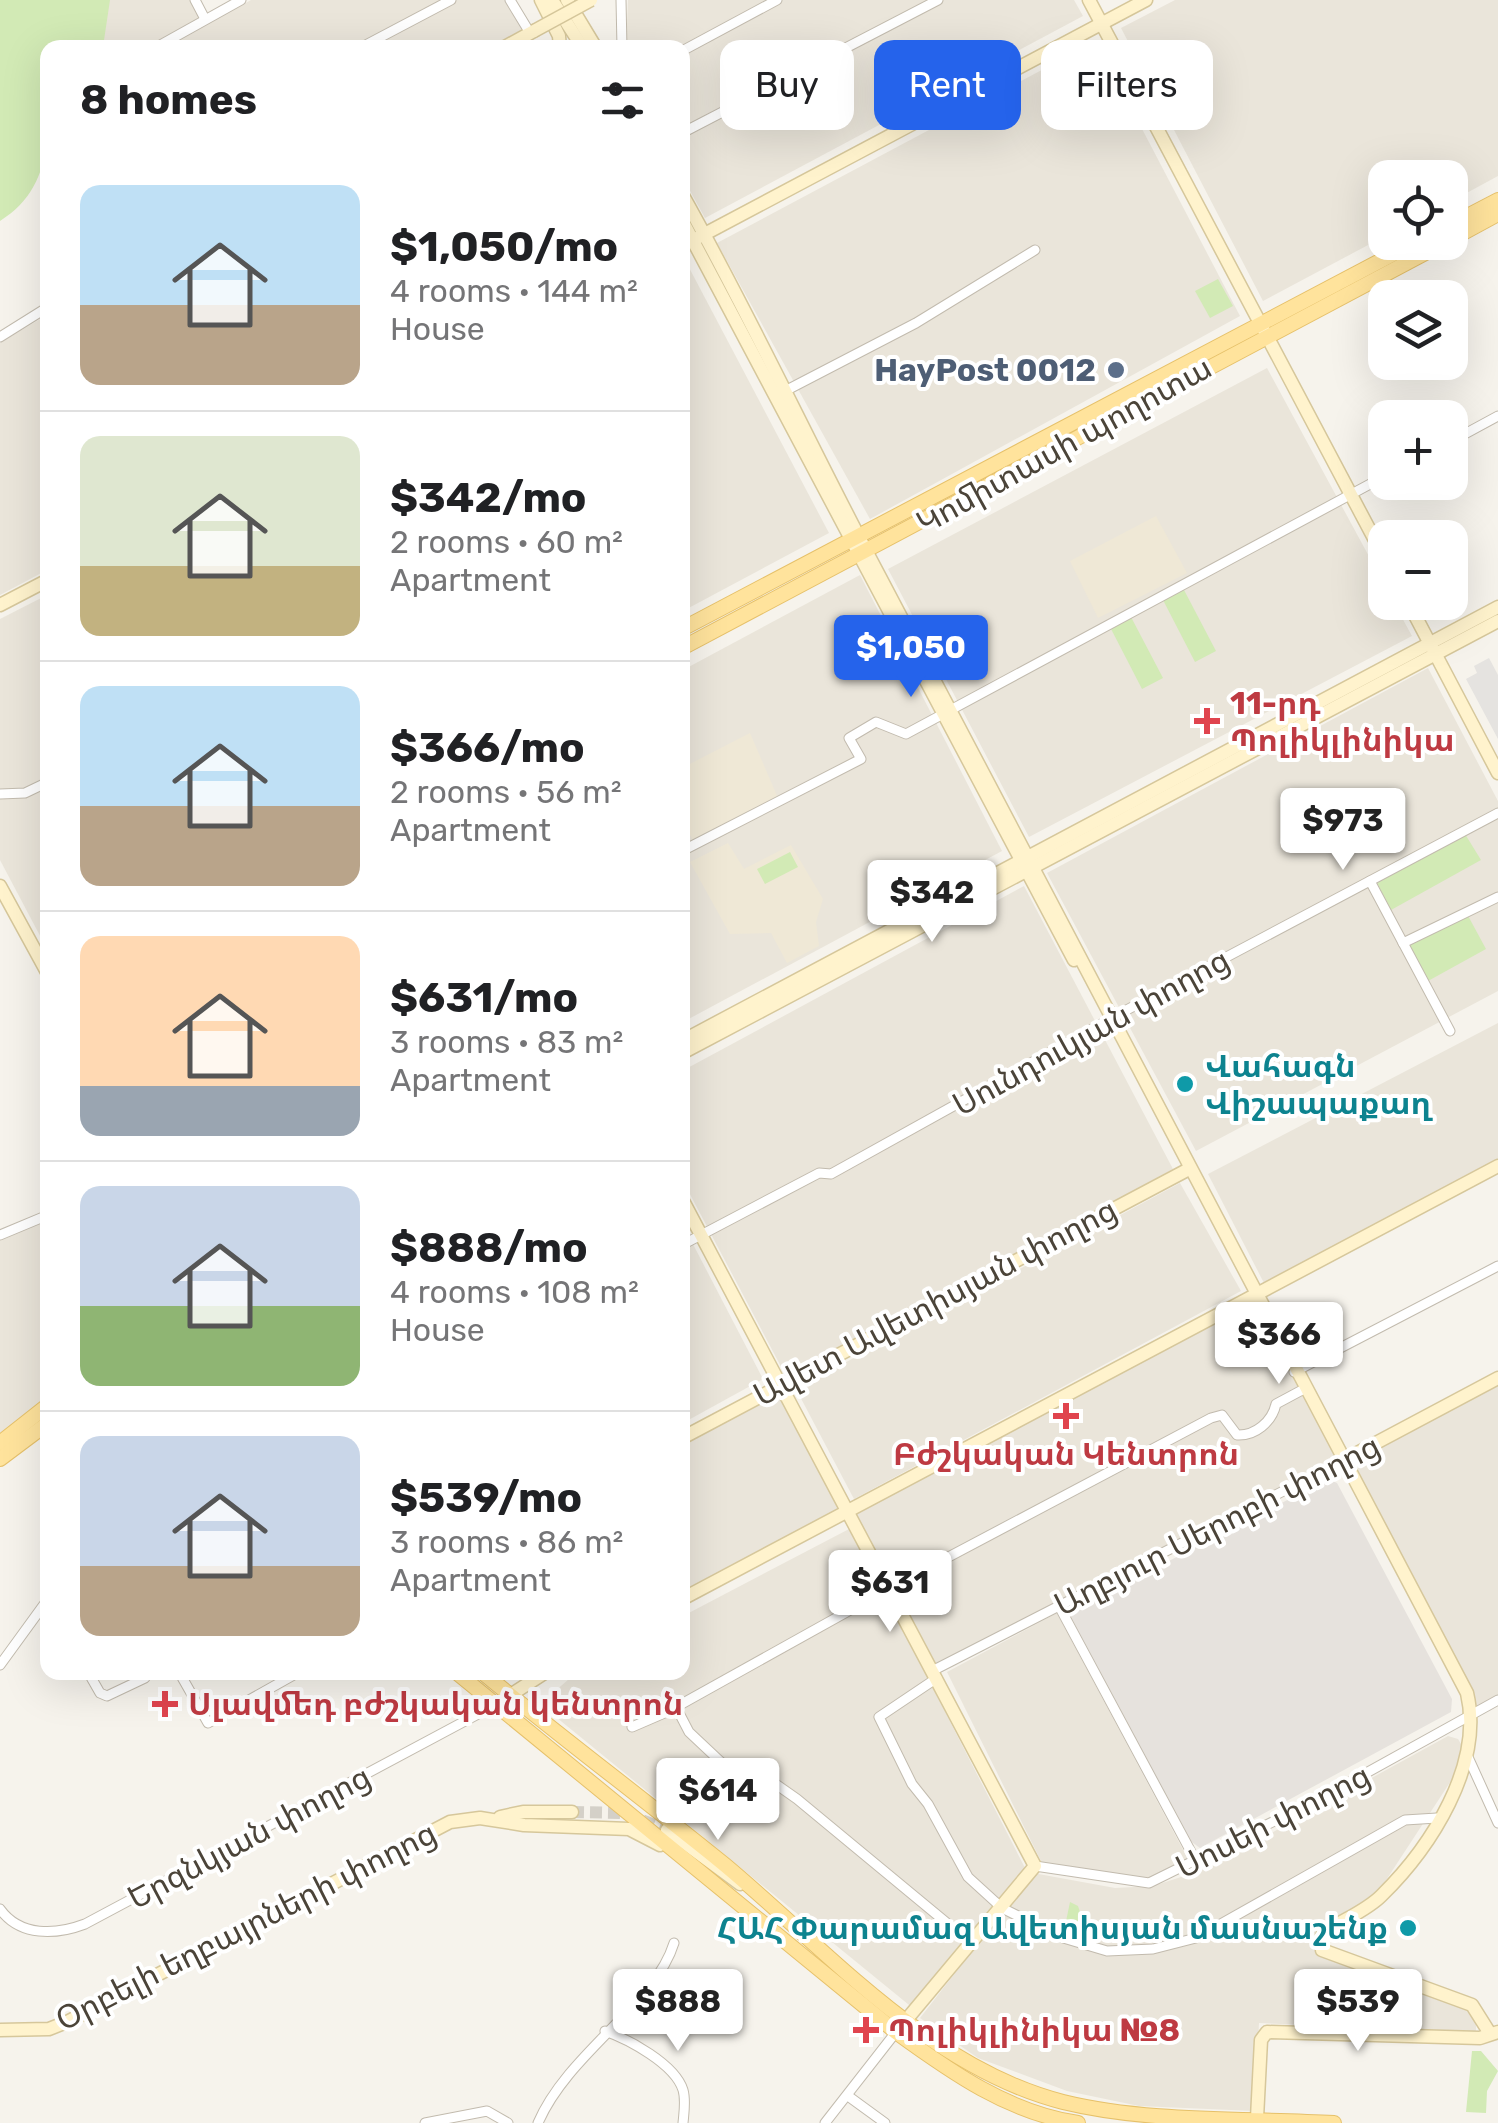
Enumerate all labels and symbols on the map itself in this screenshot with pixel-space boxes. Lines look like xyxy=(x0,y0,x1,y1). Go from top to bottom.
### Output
street label: Կոմիտասի պողոտա xyxy=(910,348,1218,542)
place label: HayPost 0012 xyxy=(874,351,1096,389)
marker: HayPost 0012 xyxy=(1105,359,1127,381)
pin: $1,050 xyxy=(830,615,992,700)
place label: 11-րդ Պոլիկլինիկա xyxy=(1230,684,1455,759)
marker: 11-րդ Պոլիկլինիկա xyxy=(1194,708,1220,734)
pin: $973 xyxy=(1284,788,1402,873)
pin: $342 xyxy=(873,860,991,945)
street label: Սունդուկյան փողոց xyxy=(946,940,1236,1124)
place label: Վահագն Վիշապաքաղ xyxy=(1205,1047,1434,1122)
marker: Վահագն Վիշապաքաղ xyxy=(1174,1073,1196,1095)
street label: Ավետ Ավետիսյան փողոց xyxy=(747,1190,1123,1414)
pin: $366 xyxy=(1220,1302,1338,1387)
marker: Բժշկական Կենտրոն xyxy=(1053,1403,1079,1429)
street label: Աղբյուր Սերոբի փողոց xyxy=(1048,1426,1386,1624)
place label: Բժշկական Կենտրոն xyxy=(893,1435,1239,1473)
pin: $631 xyxy=(831,1550,949,1635)
place label: Սլավմեդ բժշկական կենտրոն xyxy=(188,1685,683,1723)
marker: Սլավմեդ բժշկական կենտրոն xyxy=(152,1691,178,1717)
street label: Սոսեի փողոց xyxy=(1169,1756,1377,1886)
street label: Երզնկյան փողոց xyxy=(121,1757,377,1917)
pin: $614 xyxy=(659,1758,777,1843)
street label: Օրբելի եղբայրների փողոց xyxy=(49,1813,443,2039)
place label: ՀԱՀ Փարամազ Ավետիսյան մասնաշենք xyxy=(717,1909,1388,1947)
marker: ՀԱՀ Փարամազ Ավետիսյան մասնաշենք xyxy=(1397,1917,1419,1939)
pin: $888 xyxy=(619,1969,737,2054)
pin: $539 xyxy=(1299,1969,1417,2054)
place label: Պոլիկլինիկա №8 xyxy=(888,2011,1180,2049)
marker: Պոլիկլինիկա №8 xyxy=(853,2017,879,2043)

